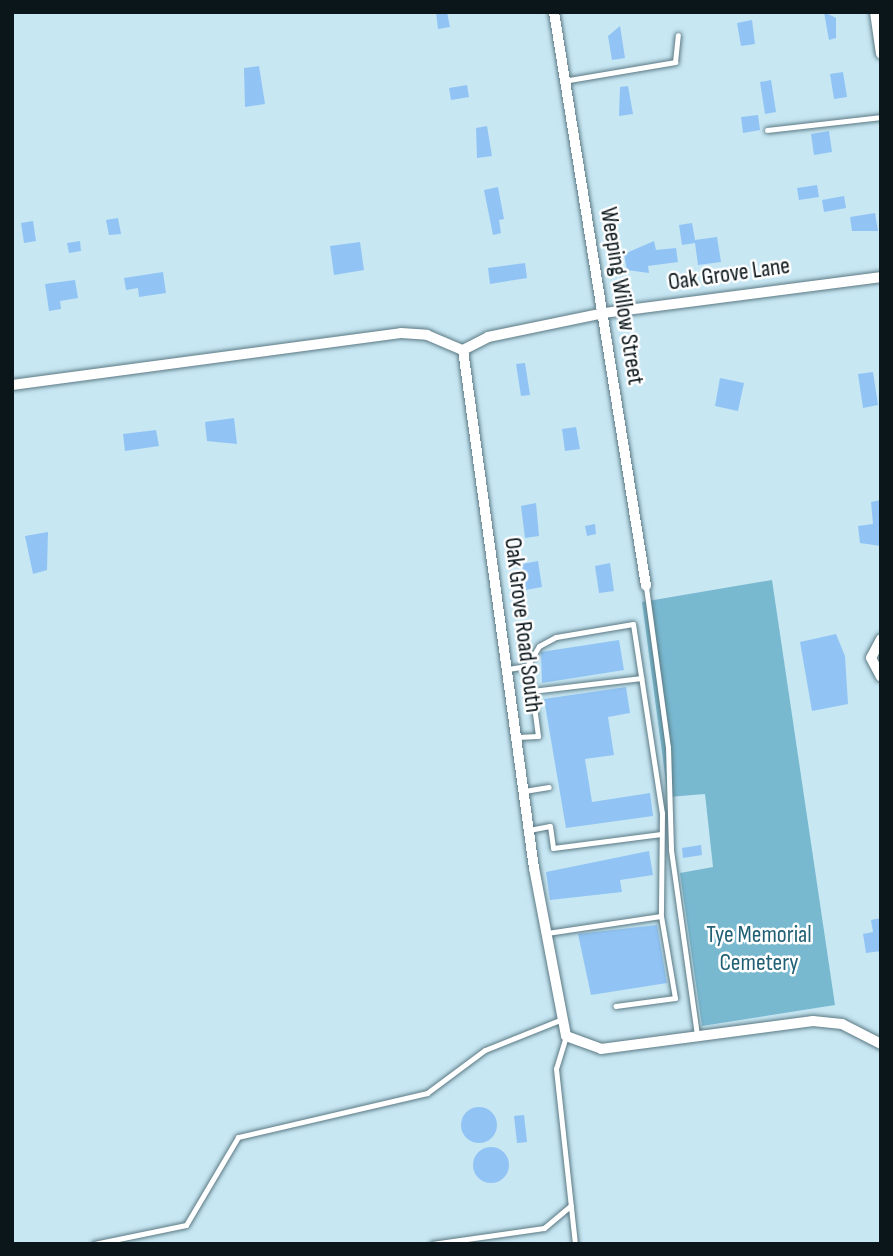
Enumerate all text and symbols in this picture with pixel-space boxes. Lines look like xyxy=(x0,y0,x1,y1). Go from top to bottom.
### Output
street label: Weeping Willow Street xyxy=(594,205,650,387)
street label: Oak Grove Lane xyxy=(666,251,792,297)
street label: Oak Grove Road South xyxy=(498,536,548,714)
park label: Tye Memorial Cemetery xyxy=(706,921,812,977)

